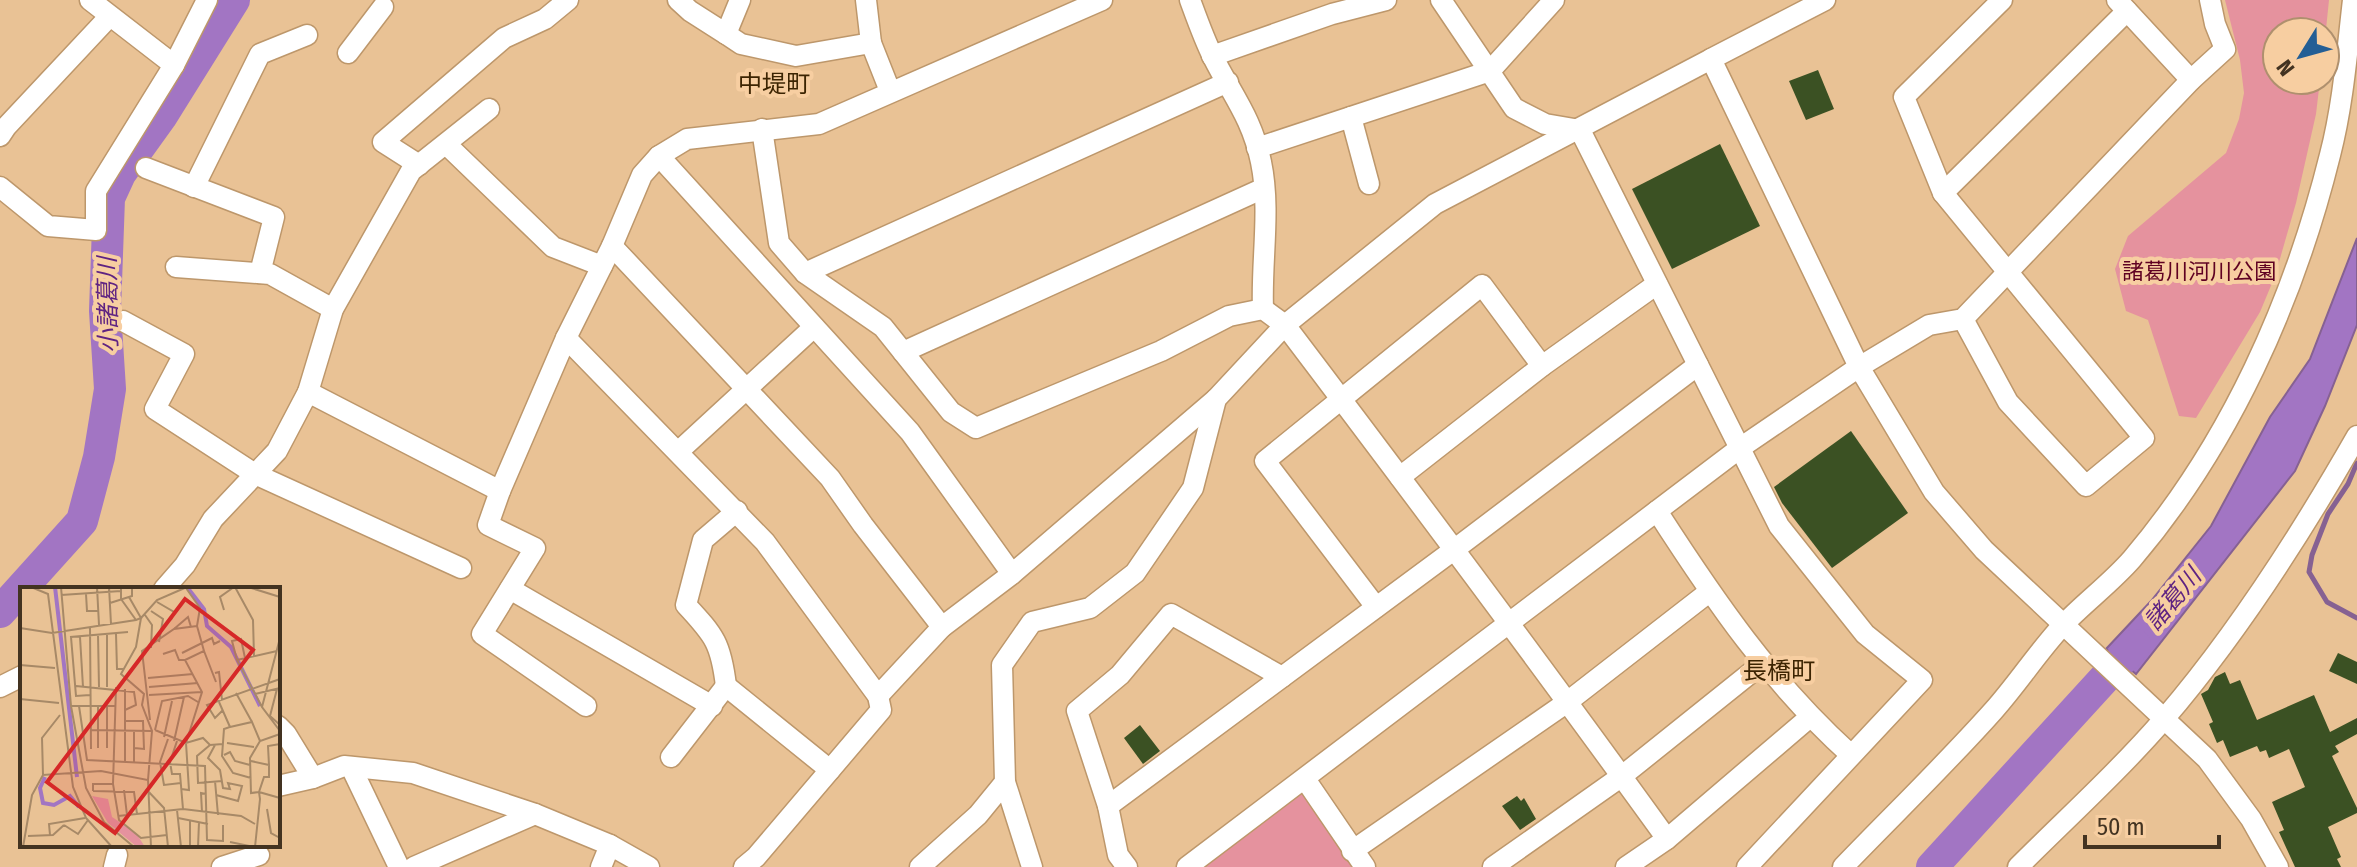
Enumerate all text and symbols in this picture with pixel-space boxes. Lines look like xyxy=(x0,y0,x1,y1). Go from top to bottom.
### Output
north arrow xyxy=(2261,16,2341,96)
text: N xyxy=(2271,54,2300,81)
district label: 中堤町 xyxy=(738,70,810,98)
water label: 小諸葛川 xyxy=(93,254,123,353)
park label: 諸葛川河川公園 xyxy=(2122,258,2276,285)
water label: 諸葛川 xyxy=(2139,560,2209,636)
inset map xyxy=(20,587,280,847)
district label: 長橋町 xyxy=(1743,657,1815,685)
scale bar xyxy=(2085,799,2219,849)
text: 50 m xyxy=(2097,813,2145,841)

